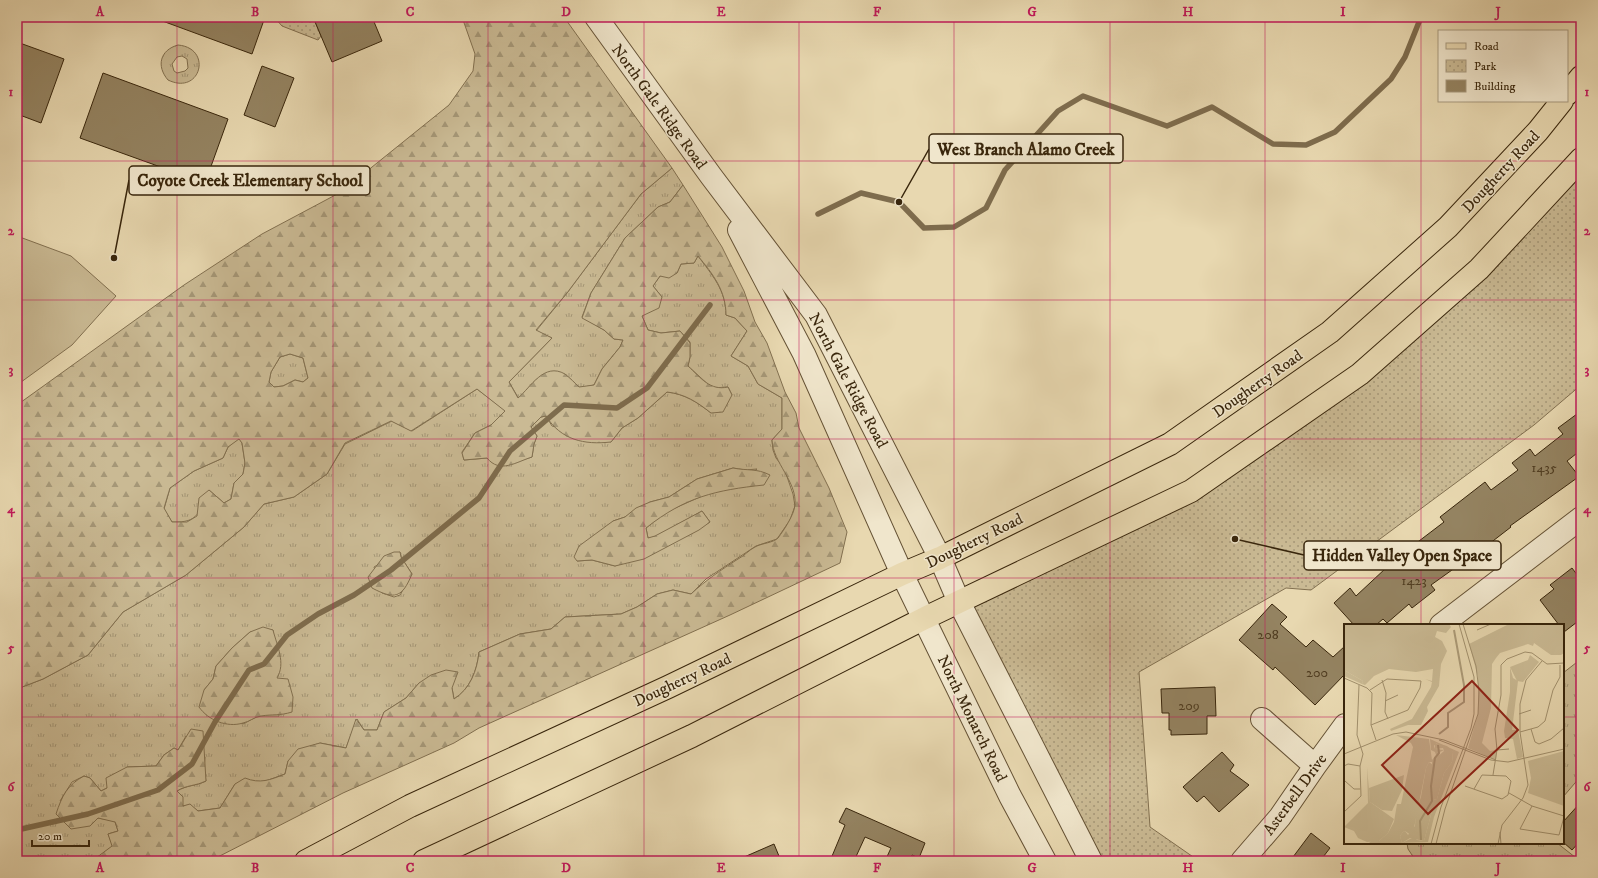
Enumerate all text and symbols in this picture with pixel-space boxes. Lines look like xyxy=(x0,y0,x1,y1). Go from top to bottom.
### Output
text: A xyxy=(95,4,105,20)
text: B xyxy=(251,4,259,20)
text: C xyxy=(406,4,415,20)
text: D xyxy=(561,4,571,20)
text: E xyxy=(716,4,726,20)
text: F xyxy=(873,4,882,20)
text: G xyxy=(1027,4,1037,20)
text: H xyxy=(1183,4,1194,20)
text: I xyxy=(1340,4,1346,20)
text: J xyxy=(1493,4,1501,21)
legend xyxy=(1438,30,1568,102)
text: Road xyxy=(1474,39,1499,54)
street label: North Gale Ridge Road xyxy=(607,40,711,173)
text: Park xyxy=(1474,59,1496,74)
text: Building xyxy=(1474,79,1515,94)
text: 1 xyxy=(9,84,14,100)
text: 1 xyxy=(1585,84,1590,100)
street label: Dougherty Road xyxy=(1457,126,1544,217)
callout: West Branch Alamo Creek xyxy=(929,134,1123,163)
text: West Branch Alamo Creek xyxy=(936,139,1115,161)
callout: Coyote Creek Elementary School xyxy=(129,166,370,195)
text: Coyote Creek Elementary School xyxy=(137,170,364,192)
text: 2 xyxy=(8,223,15,239)
text: 2 xyxy=(1584,223,1591,239)
street label: North Gale Ridge Road xyxy=(804,310,892,451)
street label: Dougherty Road xyxy=(1209,345,1306,422)
text: 3 xyxy=(9,362,14,378)
text: 3 xyxy=(1585,362,1590,378)
house number: 1435 xyxy=(1531,459,1557,477)
text: 4 xyxy=(6,501,15,518)
text: 4 xyxy=(1582,501,1591,518)
street label: Dougherty Road xyxy=(923,509,1026,573)
callout: Hidden Valley Open Space xyxy=(1304,541,1501,570)
text: Hidden Valley Open Space xyxy=(1312,545,1492,567)
house number: 1423 xyxy=(1401,572,1427,590)
inset map xyxy=(1344,624,1564,844)
house number: 208 xyxy=(1257,626,1279,644)
text: 5 xyxy=(7,640,15,656)
text: 5 xyxy=(1583,640,1591,656)
street label: Dougherty Road xyxy=(630,649,734,711)
street label: North Monarch Road xyxy=(933,652,1011,785)
house number: 200 xyxy=(1306,664,1328,682)
house number: 209 xyxy=(1178,697,1200,715)
street label: Asterbell Drive xyxy=(1259,750,1331,839)
text: 6 xyxy=(8,779,16,795)
text: 6 xyxy=(1584,779,1592,795)
scale bar xyxy=(32,822,89,848)
text: 20 m xyxy=(38,829,62,844)
text: A xyxy=(95,860,105,876)
text: B xyxy=(251,860,259,876)
text: C xyxy=(406,860,415,876)
text: D xyxy=(561,860,571,876)
text: E xyxy=(716,860,726,876)
text: F xyxy=(873,860,882,876)
text: G xyxy=(1027,860,1037,876)
text: H xyxy=(1183,860,1194,876)
text: I xyxy=(1340,860,1346,876)
text: J xyxy=(1493,860,1501,877)

